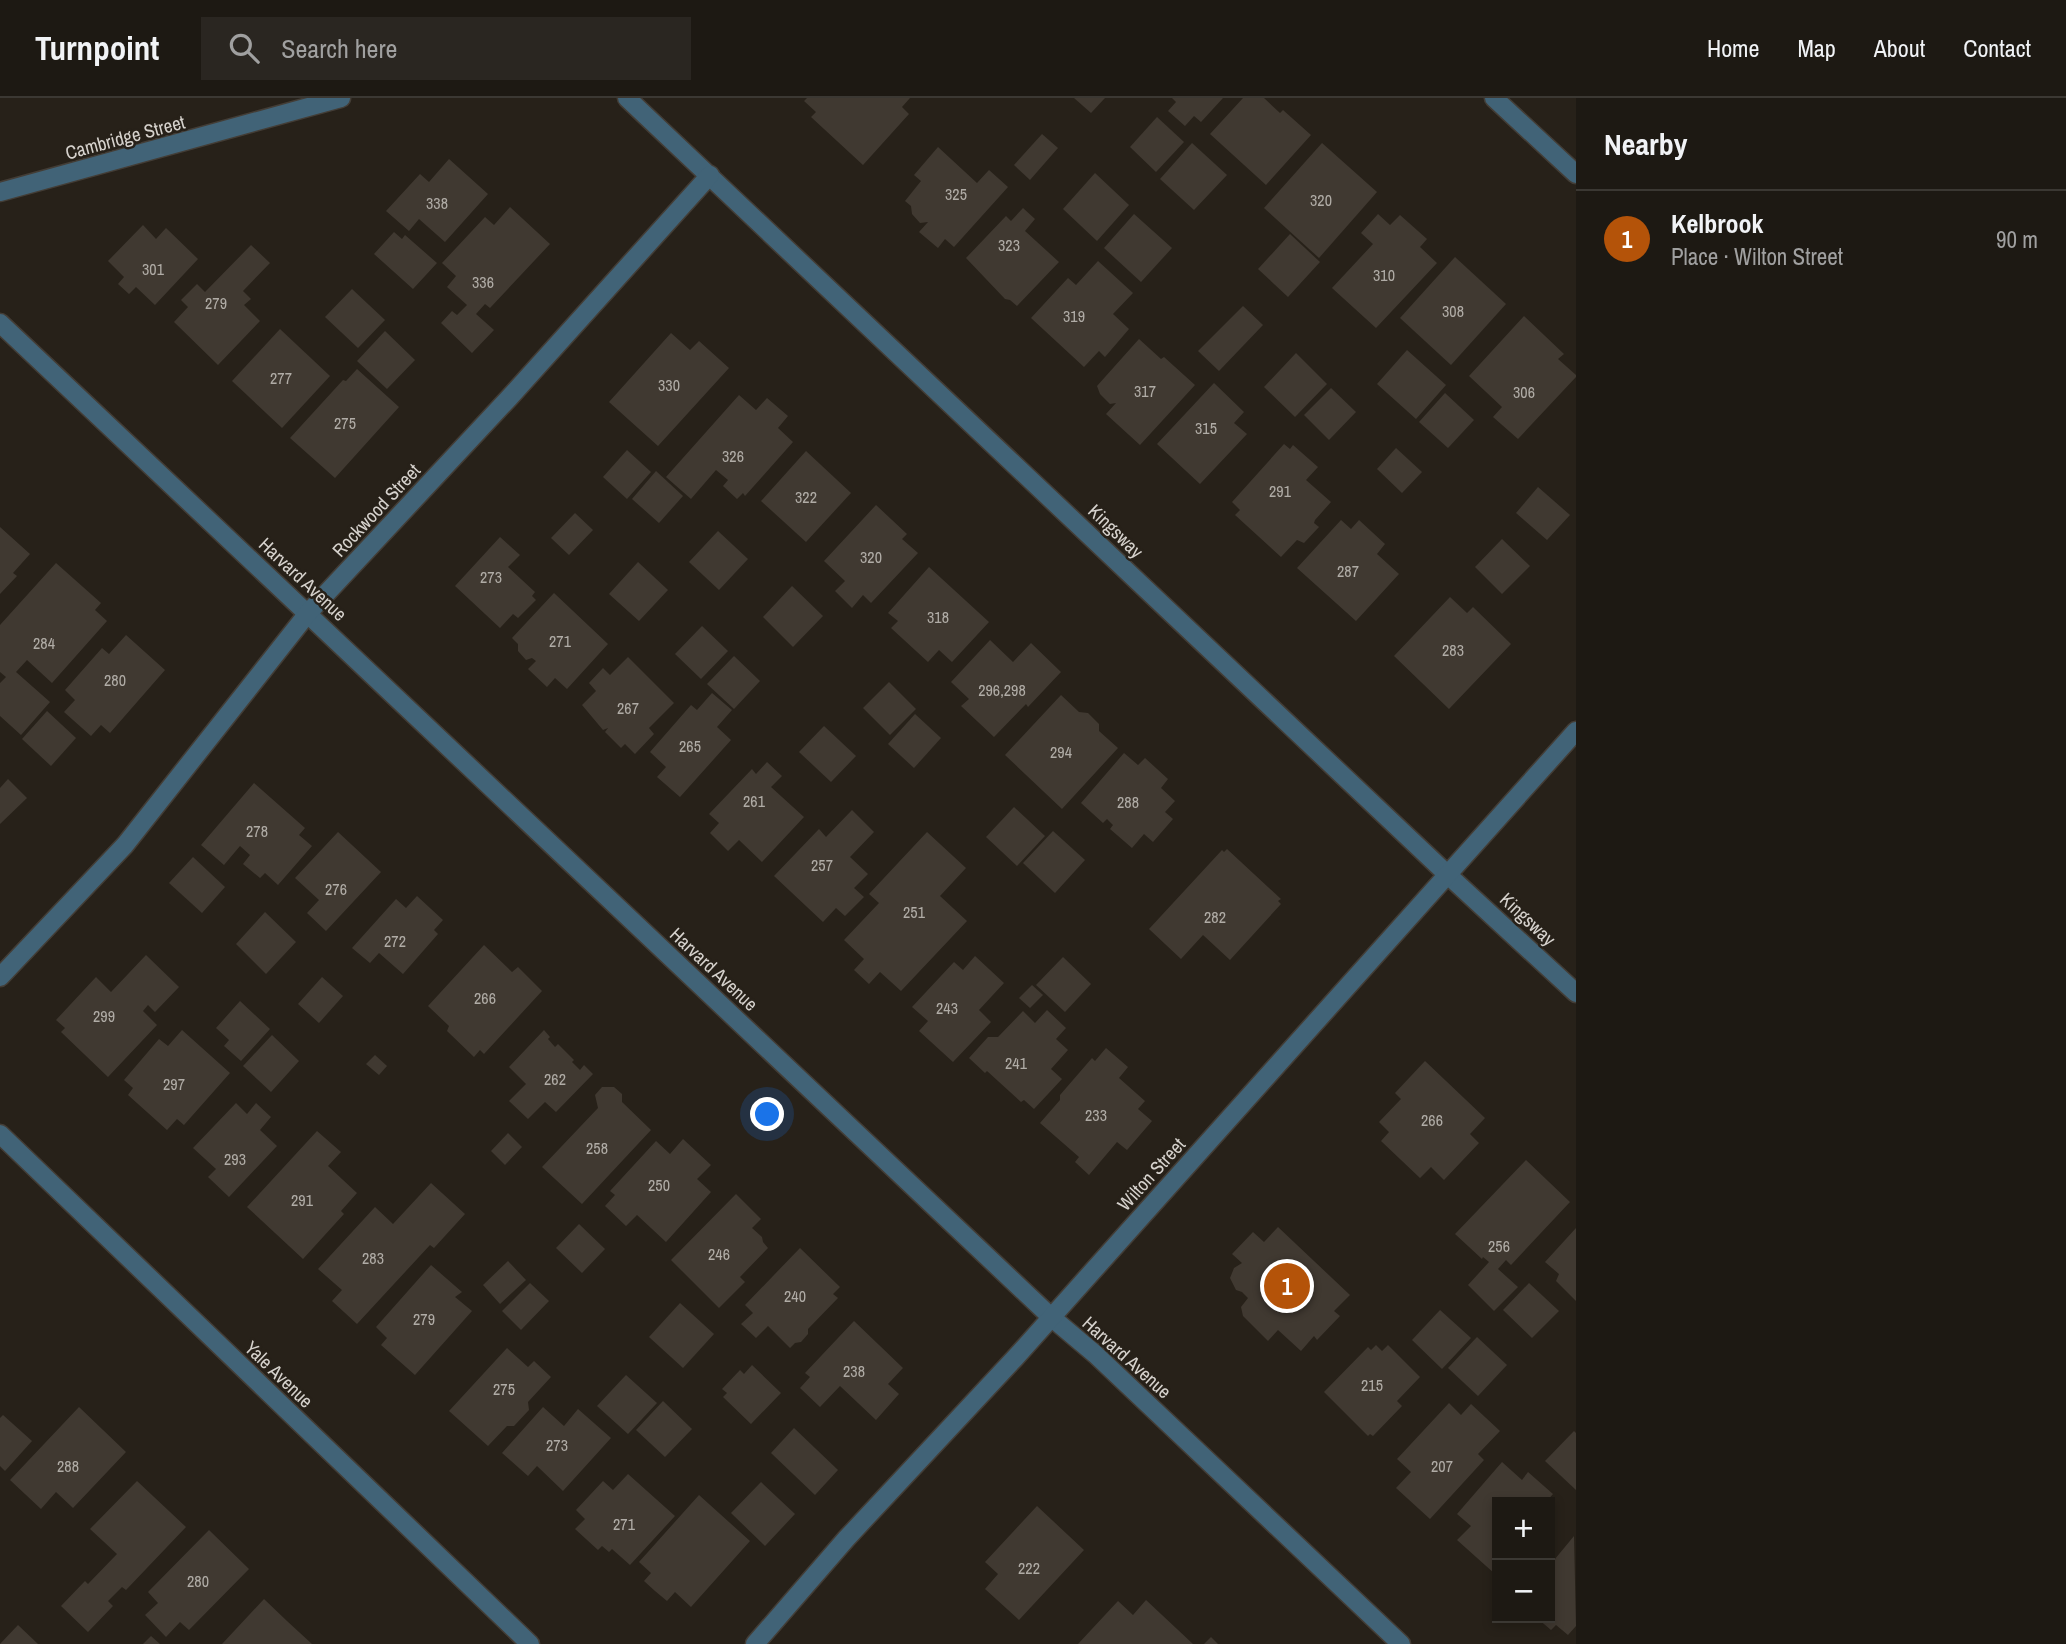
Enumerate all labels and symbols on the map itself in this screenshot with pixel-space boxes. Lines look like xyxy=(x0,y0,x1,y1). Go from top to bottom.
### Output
street label: Cambridge Street xyxy=(62,108,188,165)
house number: 325 xyxy=(945,183,967,205)
house number: 320 xyxy=(1310,189,1332,211)
house number: 338 xyxy=(426,192,448,214)
house number: 323 xyxy=(998,234,1020,256)
house number: 301 xyxy=(142,258,165,280)
house number: 310 xyxy=(1373,264,1395,286)
house number: 336 xyxy=(472,271,494,293)
house number: 279 xyxy=(205,292,227,314)
house number: 308 xyxy=(1442,300,1464,322)
house number: 319 xyxy=(1063,305,1085,327)
house number: 277 xyxy=(270,367,292,389)
house number: 330 xyxy=(658,374,680,396)
house number: 317 xyxy=(1134,380,1156,402)
house number: 306 xyxy=(1513,381,1535,403)
house number: 275 xyxy=(334,412,356,434)
house number: 315 xyxy=(1195,417,1217,439)
house number: 326 xyxy=(722,445,744,467)
street label: Rockwood Street xyxy=(326,457,426,562)
house number: 291 xyxy=(1269,480,1292,502)
house number: 322 xyxy=(795,486,817,508)
street label: Kingsway xyxy=(1083,498,1149,564)
street label: Harvard Avenue xyxy=(253,531,353,627)
house number: 320 xyxy=(860,546,882,568)
house number: 287 xyxy=(1337,560,1359,582)
house number: 273 xyxy=(480,566,502,588)
house number: 318 xyxy=(927,606,949,628)
house number: 271 xyxy=(549,630,572,652)
house number: 284 xyxy=(33,632,55,654)
house number: 283 xyxy=(1442,639,1464,661)
house number: 280 xyxy=(104,669,126,691)
house number: 296,298 xyxy=(978,679,1026,701)
house number: 267 xyxy=(617,697,639,719)
house number: 265 xyxy=(679,735,701,757)
house number: 294 xyxy=(1050,741,1072,763)
house number: 261 xyxy=(743,790,766,812)
house number: 288 xyxy=(1117,791,1139,813)
house number: 278 xyxy=(246,820,268,842)
house number: 257 xyxy=(811,854,833,876)
house number: 276 xyxy=(325,878,347,900)
street label: Kingsway xyxy=(1494,886,1562,952)
house number: 251 xyxy=(903,901,926,923)
house number: 282 xyxy=(1204,906,1226,928)
street label: Harvard Avenue xyxy=(664,921,764,1017)
house number: 272 xyxy=(384,930,406,952)
house number: 266 xyxy=(474,987,496,1009)
house number: 243 xyxy=(936,997,958,1019)
house number: 299 xyxy=(93,1005,115,1027)
house number: 241 xyxy=(1005,1052,1028,1074)
house number: 262 xyxy=(544,1068,566,1090)
house number: 297 xyxy=(163,1073,185,1095)
your location xyxy=(750,1097,784,1131)
house number: 233 xyxy=(1085,1104,1107,1126)
house number: 266 xyxy=(1421,1109,1443,1131)
street label: Wilton Street xyxy=(1111,1131,1191,1216)
house number: 258 xyxy=(586,1137,608,1159)
house number: 293 xyxy=(224,1148,246,1170)
house number: 250 xyxy=(648,1174,670,1196)
house number: 291 xyxy=(291,1189,314,1211)
house number: 256 xyxy=(1488,1235,1510,1257)
house number: 246 xyxy=(708,1243,730,1265)
house number: 283 xyxy=(362,1247,384,1269)
pin: 1 xyxy=(1264,1260,1310,1312)
house number: 240 xyxy=(784,1285,806,1307)
house number: 279 xyxy=(413,1308,435,1330)
street label: Harvard Avenue xyxy=(1077,1310,1177,1404)
street label: Yale Avenue xyxy=(239,1335,319,1413)
house number: 238 xyxy=(843,1360,865,1382)
house number: 215 xyxy=(1361,1374,1383,1396)
house number: 275 xyxy=(493,1378,515,1400)
house number: 273 xyxy=(546,1434,568,1456)
house number: 288 xyxy=(57,1455,79,1477)
house number: 207 xyxy=(1431,1455,1453,1477)
house number: 271 xyxy=(613,1513,636,1535)
house number: 222 xyxy=(1018,1557,1040,1579)
house number: 280 xyxy=(187,1570,209,1592)

